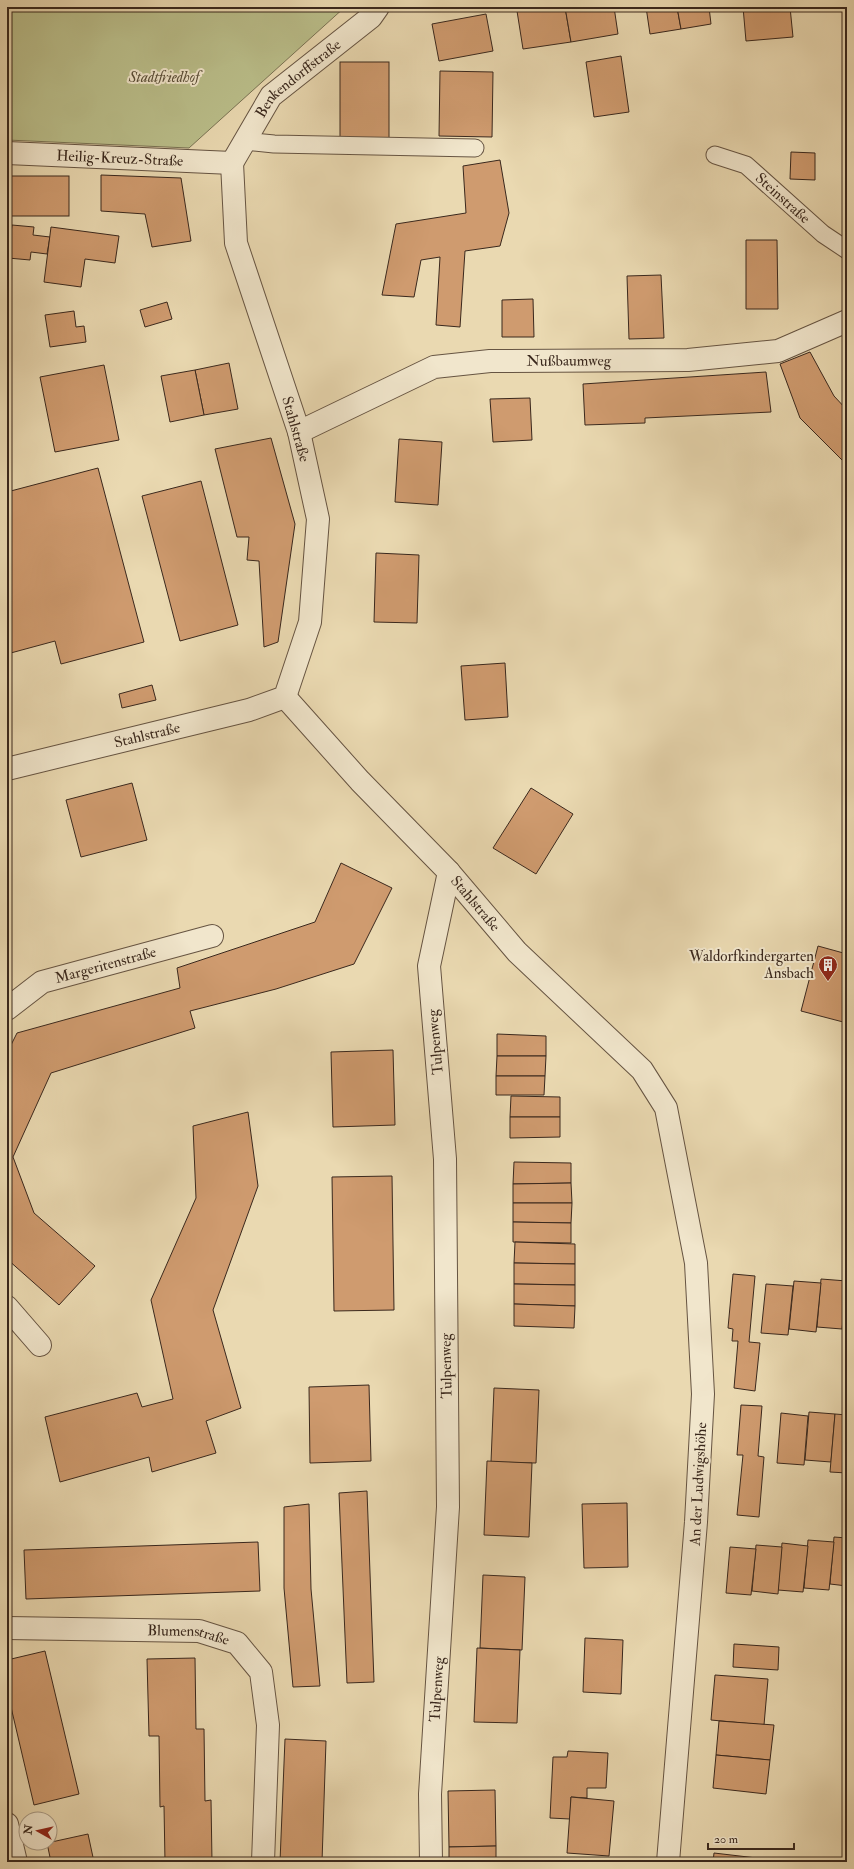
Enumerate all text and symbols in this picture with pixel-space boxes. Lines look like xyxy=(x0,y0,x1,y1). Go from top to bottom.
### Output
street label: Benkendorffstraße xyxy=(251,35,345,121)
park label: Stadtfriedhof xyxy=(128,68,203,87)
street label: Heilig-Kreuz-Straße xyxy=(56,146,184,171)
street label: Steinstraße xyxy=(751,169,814,228)
street label: Nußbaumweg xyxy=(527,351,612,371)
street label: Stahlstraße xyxy=(277,394,314,464)
street label: Stahlstraße xyxy=(112,718,182,753)
street label: Stahlstraße xyxy=(446,872,504,935)
street label: Margeritenstraße xyxy=(53,942,158,988)
place label: Waldorfkindergarten Ansbach xyxy=(688,947,814,983)
building icon: Waldorfkindergarten Ansbach xyxy=(817,954,839,982)
street label: Tulpenweg xyxy=(423,1008,449,1075)
street label: Tulpenweg xyxy=(436,1333,458,1399)
street label: An der Ludwigshöhe xyxy=(686,1422,711,1547)
street label: Blumenstraße xyxy=(147,1621,232,1650)
street label: Tulpenweg xyxy=(426,1655,449,1723)
north arrow xyxy=(18,1811,58,1851)
text: N xyxy=(21,1823,36,1836)
scale bar xyxy=(708,1825,794,1851)
text: 20 m xyxy=(714,1832,739,1847)

